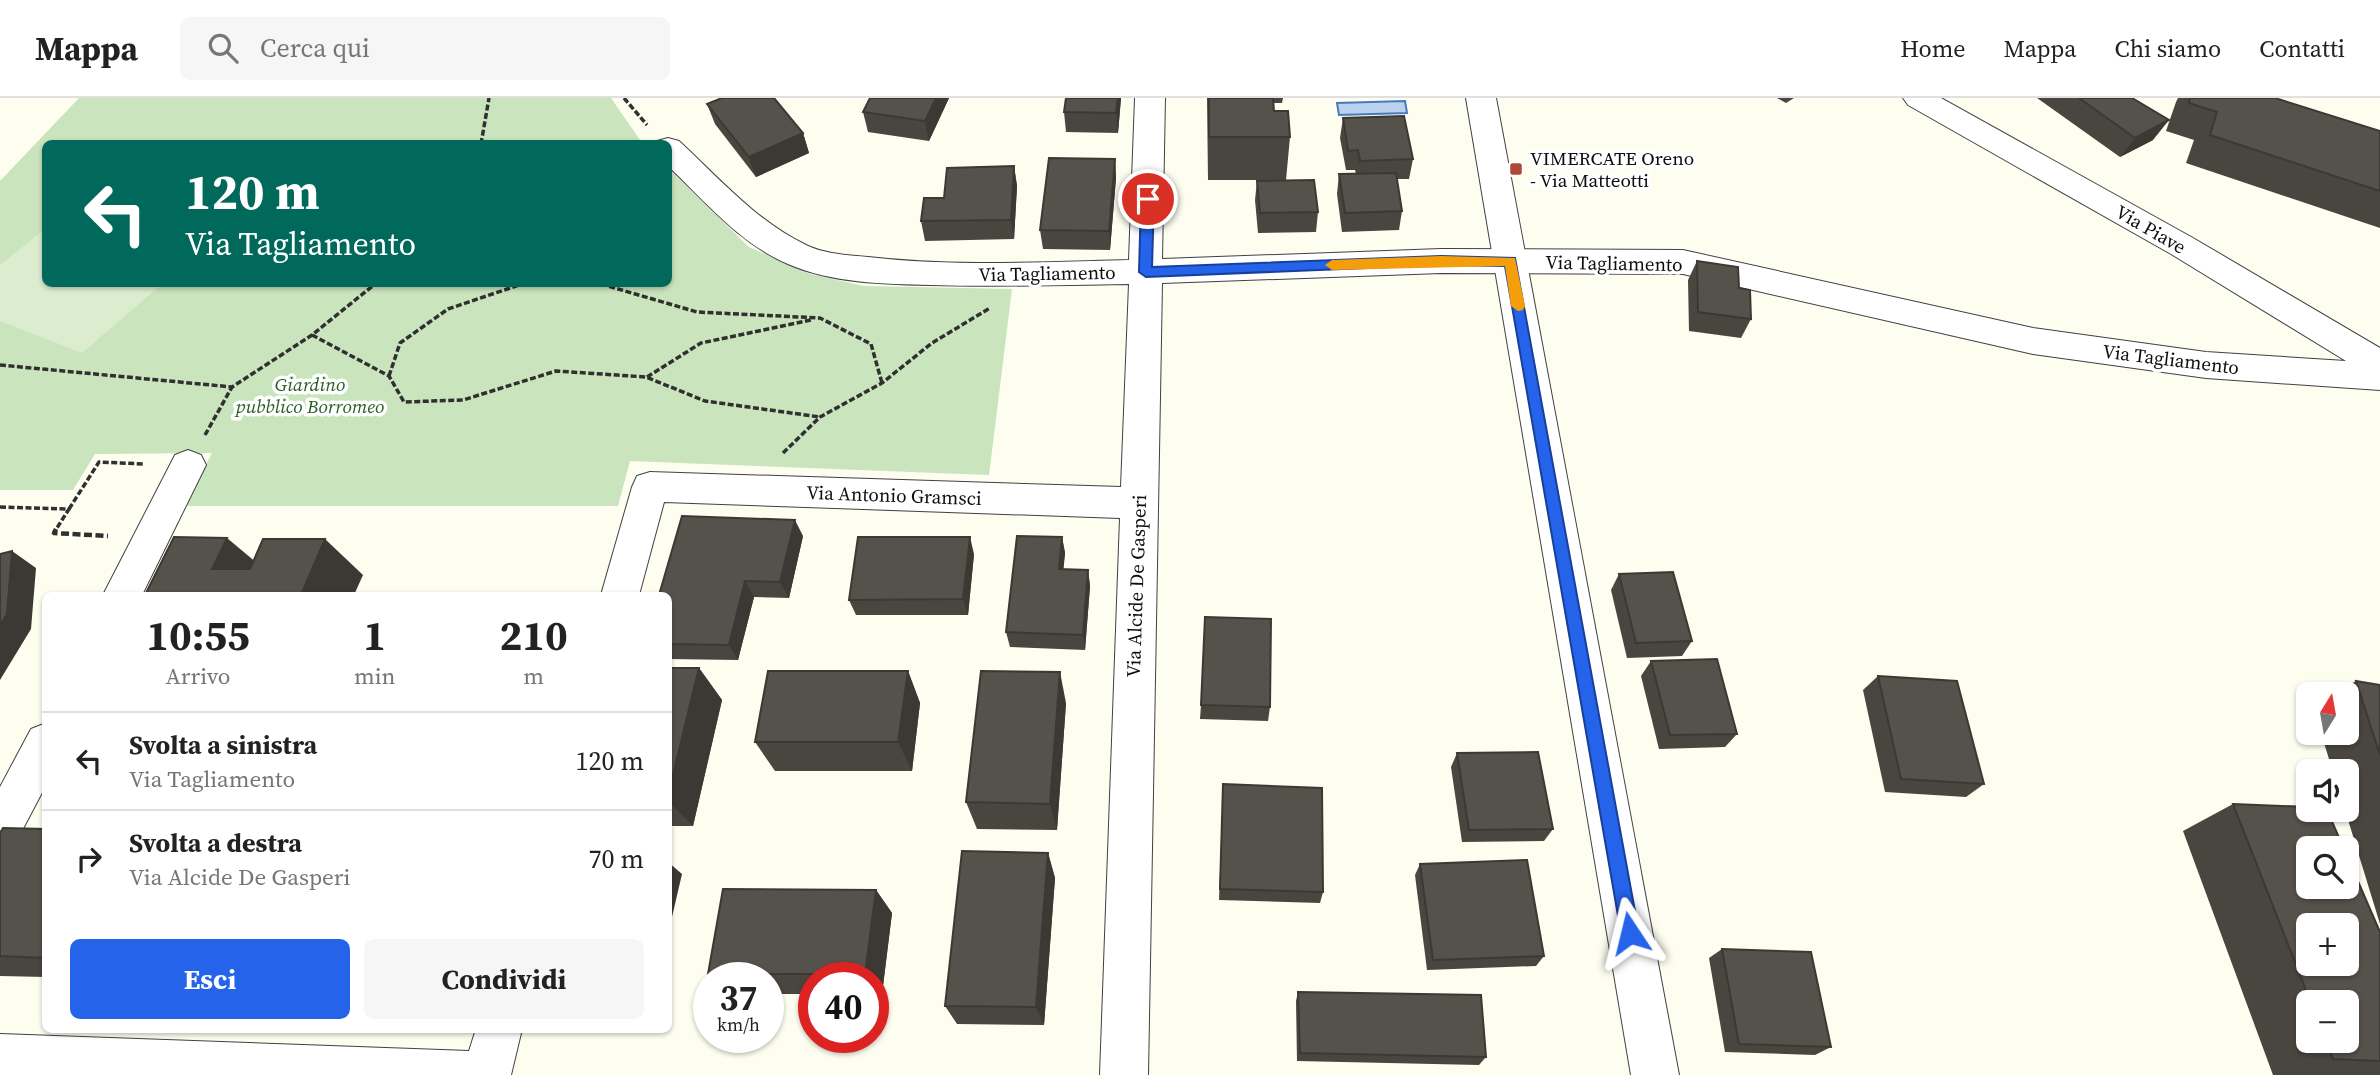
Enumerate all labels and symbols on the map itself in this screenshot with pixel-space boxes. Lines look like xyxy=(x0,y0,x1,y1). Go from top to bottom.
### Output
place label: VIMERCATE Oreno - Via Matteotti xyxy=(1530,145,1694,193)
marker: VIMERCATE Oreno - Via Matteotti xyxy=(1508,161,1524,177)
pin xyxy=(1118,169,1178,229)
street label: Via Piave xyxy=(2111,198,2191,260)
street label: Via Tagliamento xyxy=(1545,249,1683,277)
street label: Via Tagliamento xyxy=(978,259,1116,287)
street label: Via Tagliamento xyxy=(2101,338,2241,380)
park label: Giardino pubblico Borromeo xyxy=(234,371,384,419)
street label: Via Antonio Gramsci xyxy=(806,479,982,511)
street label: Via Alcide De Gasperi xyxy=(1120,494,1152,678)
north arrow xyxy=(2296,682,2359,746)
position arrow xyxy=(1593,896,1667,970)
speed limit sign: 40 xyxy=(798,962,889,1053)

